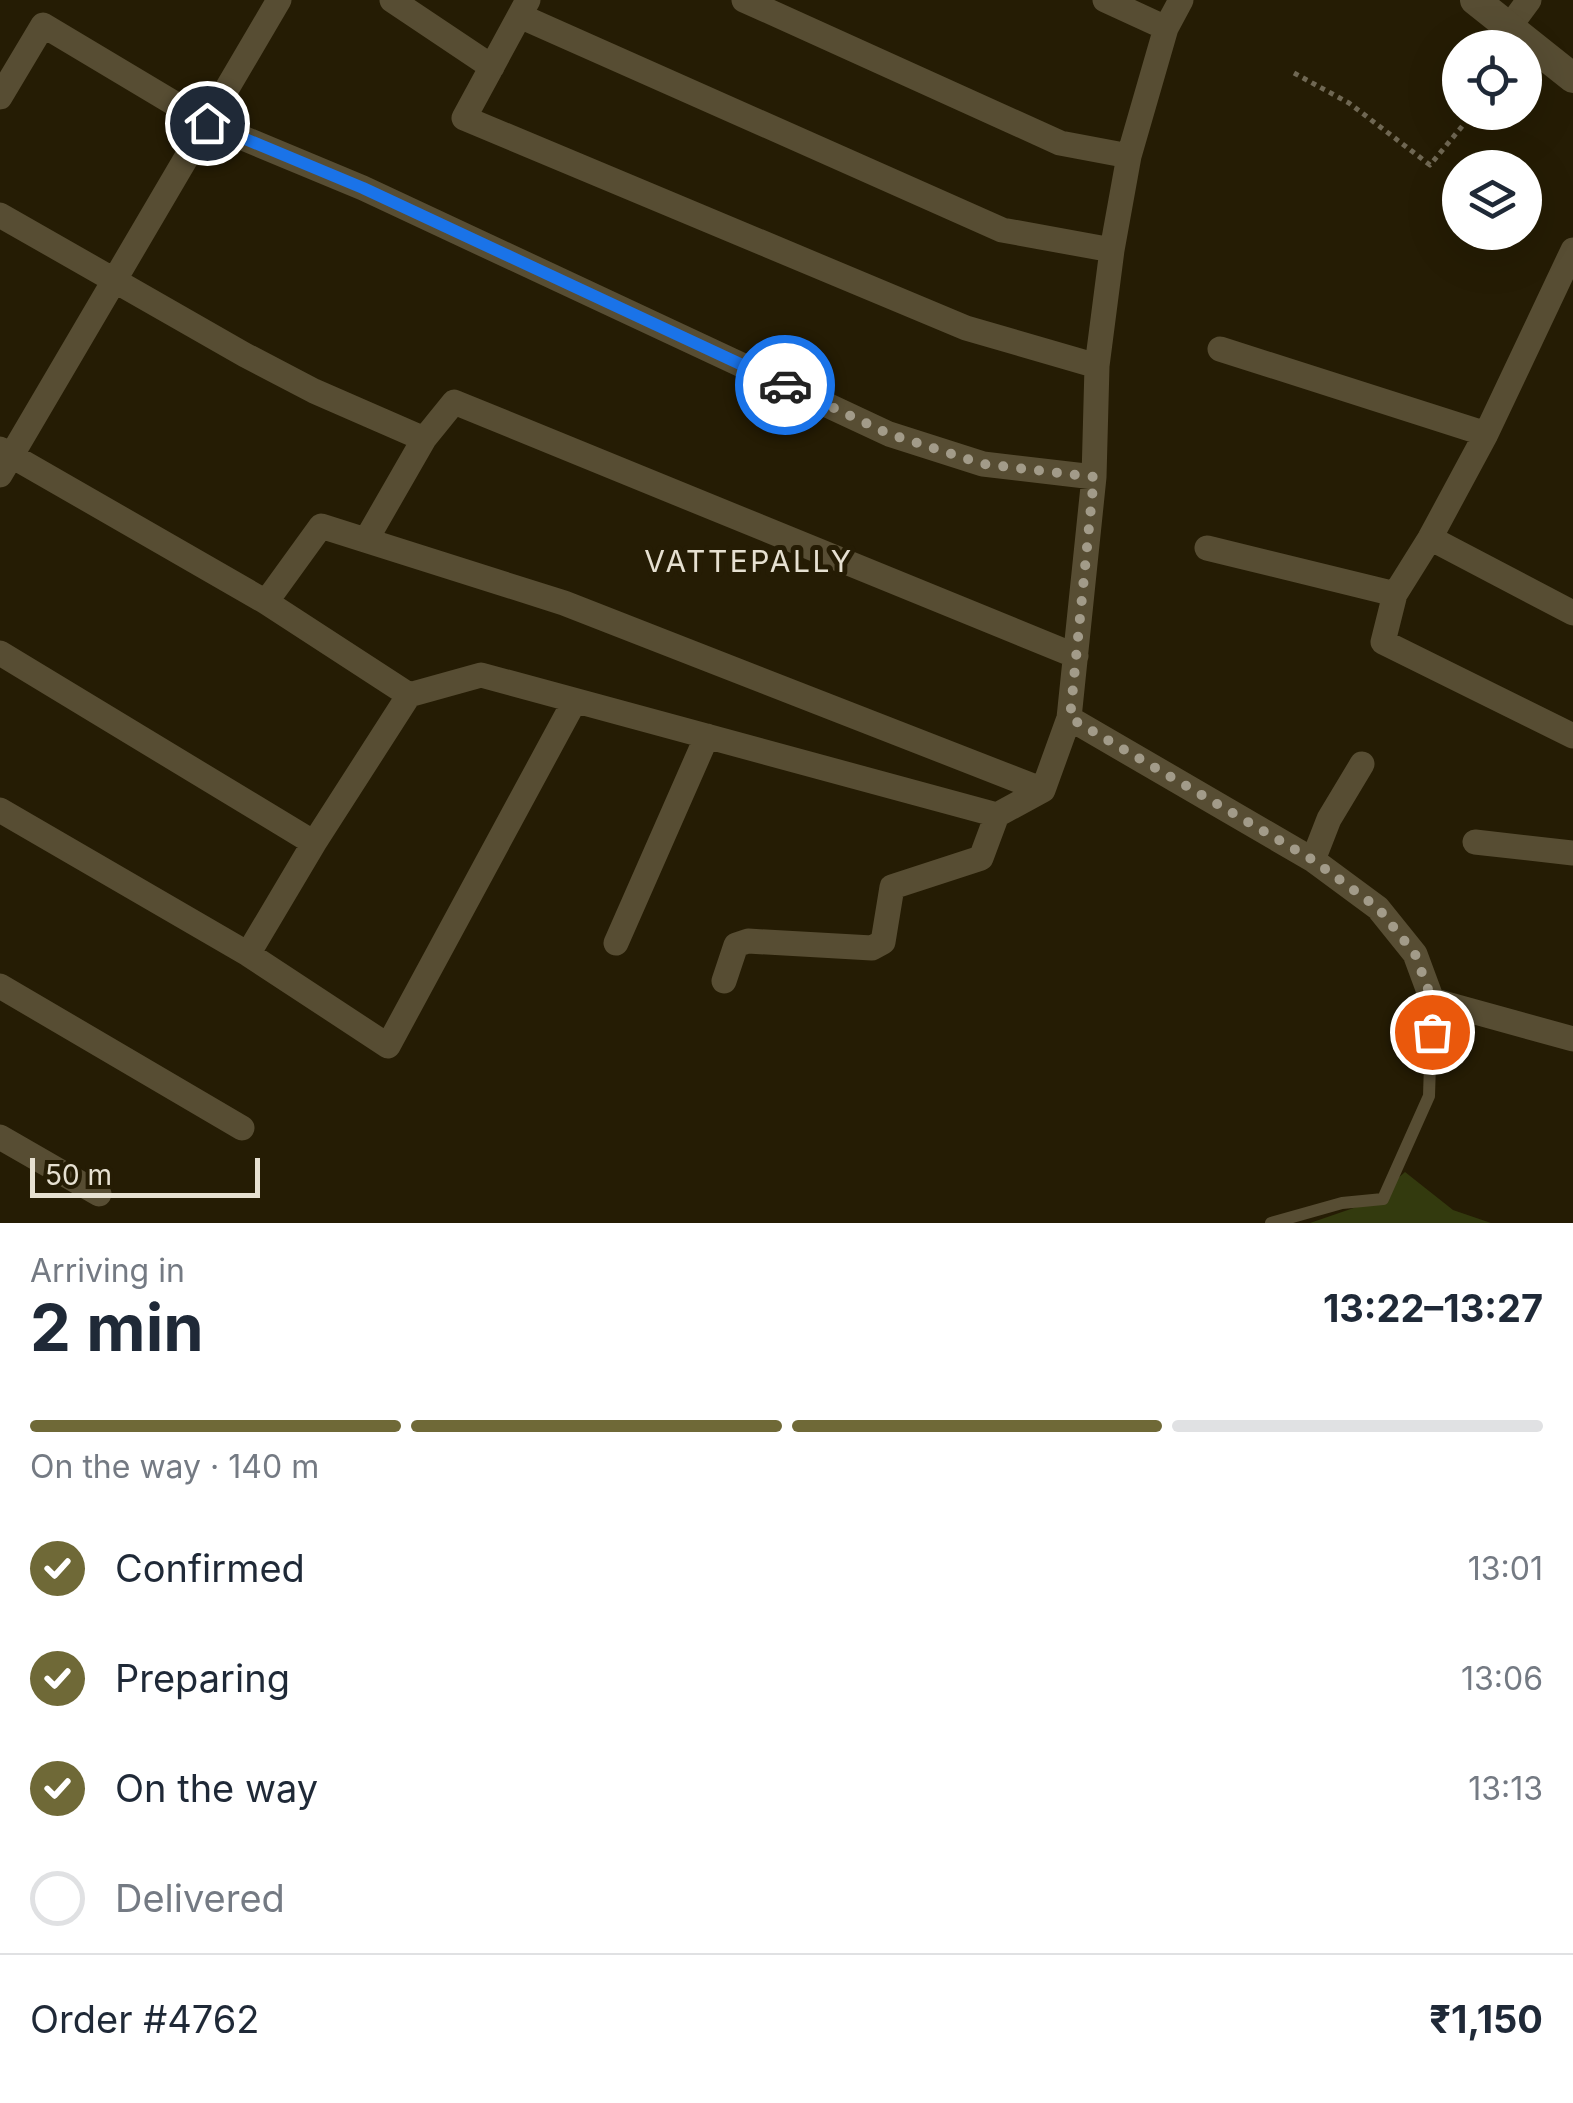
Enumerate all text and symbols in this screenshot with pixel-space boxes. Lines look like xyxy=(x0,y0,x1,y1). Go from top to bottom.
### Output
map controls xyxy=(1442,30,1542,250)
button: locate xyxy=(1442,30,1542,130)
pin xyxy=(165,81,250,166)
icon: home xyxy=(180,96,235,151)
button: layers xyxy=(1442,150,1542,250)
courier xyxy=(735,335,835,435)
icon: car xyxy=(758,358,813,413)
district label: VATTEPALLY xyxy=(644,543,854,579)
pin xyxy=(1390,990,1475,1075)
icon: bag xyxy=(1405,1005,1460,1060)
scale bar xyxy=(30,1153,260,1198)
text: 50 m xyxy=(45,1158,112,1192)
text: Arriving in xyxy=(30,1251,185,1290)
text: 13:22–13:27 xyxy=(1323,1285,1543,1331)
text: 2 min xyxy=(30,1288,204,1367)
text: On the way · 140 m xyxy=(30,1447,319,1486)
icon: check xyxy=(30,1541,85,1596)
text: Confirmed xyxy=(115,1545,305,1591)
text: 13:01 xyxy=(1468,1549,1543,1588)
icon: check xyxy=(30,1651,85,1706)
text: Preparing xyxy=(115,1655,290,1701)
text: 13:06 xyxy=(1461,1659,1543,1698)
icon: check xyxy=(30,1761,85,1816)
text: On the way xyxy=(115,1765,318,1811)
text: 13:13 xyxy=(1468,1769,1543,1808)
text: Delivered xyxy=(115,1875,285,1921)
text: Order #4762 xyxy=(30,1996,259,2042)
text: ₹1,150 xyxy=(1429,1996,1543,2042)

